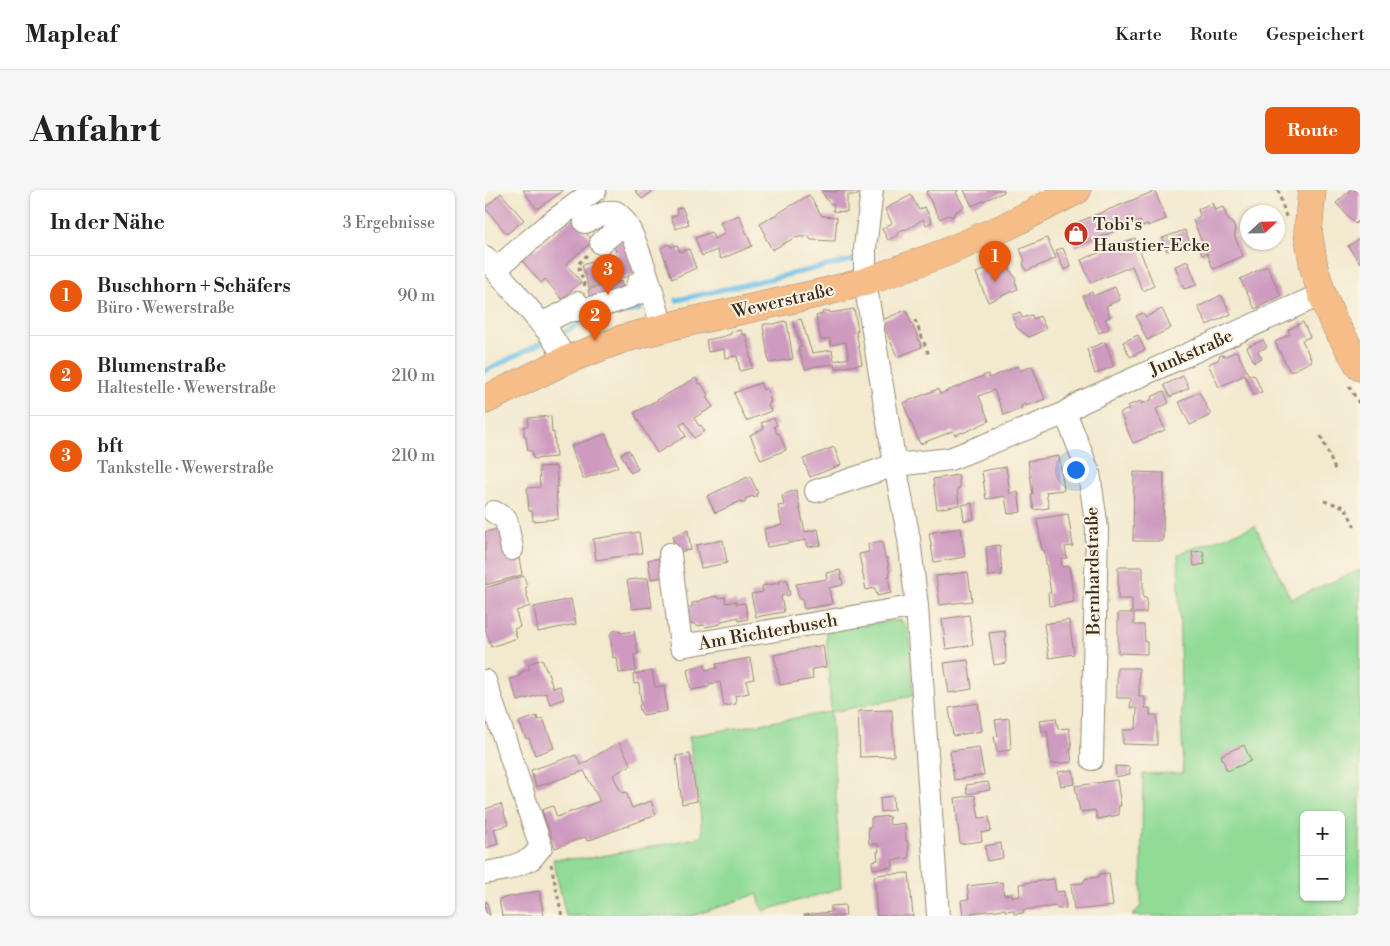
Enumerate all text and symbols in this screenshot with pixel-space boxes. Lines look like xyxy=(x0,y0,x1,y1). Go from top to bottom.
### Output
text: Mapleaf xyxy=(25,20,118,50)
text: Karte xyxy=(1115,23,1162,46)
text: Route xyxy=(1190,23,1238,46)
text: Gespeichert xyxy=(1266,23,1365,46)
button: Route xyxy=(1265,107,1360,154)
text: Anfahrt xyxy=(30,109,161,152)
north arrow xyxy=(1240,205,1285,250)
text: In der Nähe xyxy=(50,210,165,236)
text: 3 Ergebnisse xyxy=(343,213,435,233)
place label: Tobi's Haustier-Ecke xyxy=(1093,213,1210,257)
shop icon: Tobi's Haustier-Ecke xyxy=(1063,221,1089,247)
pin: 1 xyxy=(979,241,1011,282)
pin: 3 xyxy=(592,254,624,295)
text: Buschhorn + Schäfers xyxy=(97,274,291,298)
street label: Wewerstraße xyxy=(729,278,836,324)
text: 1 xyxy=(62,286,70,306)
text: 90 m xyxy=(397,286,435,306)
text: Büro · Wewerstraße xyxy=(97,298,235,318)
pin: 2 xyxy=(579,300,611,341)
street label: Junkstraße xyxy=(1145,324,1236,382)
text: Blumenstraße xyxy=(97,354,226,378)
text: 2 xyxy=(61,366,71,386)
text: 210 m xyxy=(391,366,435,386)
text: Haltestelle · Wewerstraße xyxy=(97,378,276,398)
text: bft xyxy=(97,434,123,458)
text: 3 xyxy=(61,446,71,466)
text: 210 m xyxy=(391,446,435,466)
your location xyxy=(1063,457,1089,483)
text: Tankstelle · Wewerstraße xyxy=(97,458,274,478)
street label: Bernhardstraße xyxy=(1080,506,1106,637)
street label: Am Richterbusch xyxy=(696,608,840,656)
map controls xyxy=(1300,811,1345,901)
button: + xyxy=(1300,811,1345,856)
button: − xyxy=(1300,856,1345,901)

